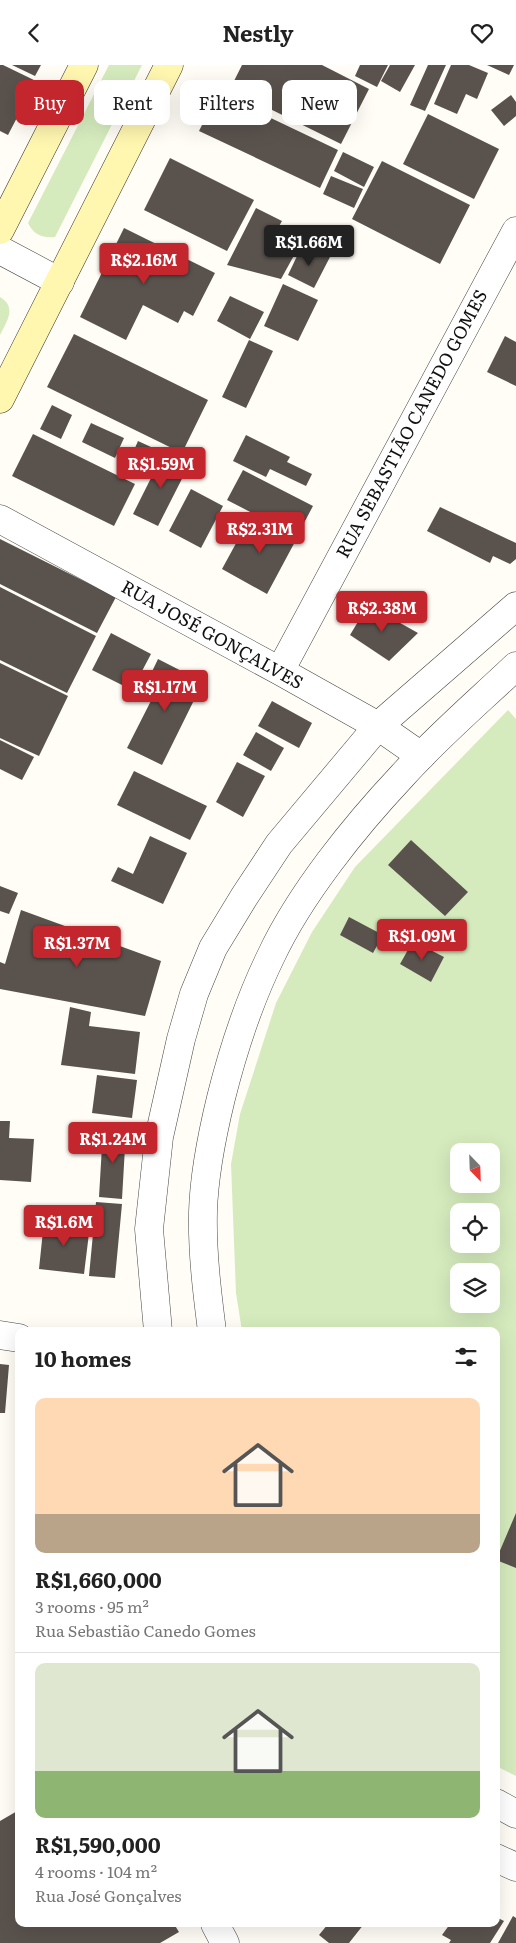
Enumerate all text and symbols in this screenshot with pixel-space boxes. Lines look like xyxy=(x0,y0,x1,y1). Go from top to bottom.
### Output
text: Nestly xyxy=(222,16,294,49)
icon: back xyxy=(20,19,48,47)
icon: heart xyxy=(468,19,496,47)
chip: Buy xyxy=(15,80,84,125)
chip: Rent xyxy=(94,80,170,125)
chip: Filters xyxy=(180,80,272,125)
chip: New xyxy=(282,80,357,125)
pin: R$1.66M xyxy=(263,225,355,267)
text: R$1.66M xyxy=(275,229,343,253)
pin: R$2.16M xyxy=(98,243,190,285)
text: R$2.16M xyxy=(110,247,178,271)
street label: RUA SEBASTIÃO CANEDO GOMES xyxy=(328,284,493,562)
pin: R$1.59M xyxy=(115,447,207,489)
text: R$1.59M xyxy=(128,451,194,475)
pin: R$2.31M xyxy=(214,511,306,554)
text: R$2.31M xyxy=(227,516,293,540)
street label: RUA JOSÉ GONÇALVES xyxy=(117,572,309,695)
pin: R$2.38M xyxy=(336,591,428,633)
text: R$2.38M xyxy=(347,595,417,619)
pin: R$1.17M xyxy=(119,669,211,712)
text: R$1.17M xyxy=(133,674,197,698)
pin: R$1.09M xyxy=(376,919,468,961)
text: R$1.09M xyxy=(388,923,456,947)
pin: R$1.37M xyxy=(31,925,123,968)
text: R$1.37M xyxy=(44,930,110,954)
pin: R$1.24M xyxy=(67,1121,159,1164)
text: R$1.24M xyxy=(79,1126,147,1150)
north arrow xyxy=(450,1143,500,1193)
map controls xyxy=(450,1143,500,1313)
button: locate xyxy=(450,1203,500,1253)
pin: R$1.6M xyxy=(23,1205,105,1247)
text: R$1.6M xyxy=(35,1209,93,1233)
button: layers xyxy=(450,1263,500,1313)
text: 10 homes xyxy=(35,1342,131,1373)
icon: filters xyxy=(452,1343,480,1371)
icon: home xyxy=(213,1430,303,1520)
text: R$1,660,000 xyxy=(35,1563,162,1594)
text: 3 rooms · 95 m² xyxy=(35,1594,149,1618)
text: Rua Sebastião Canedo Gomes xyxy=(35,1618,256,1642)
icon: home xyxy=(213,1696,303,1786)
text: R$1,590,000 xyxy=(35,1828,161,1859)
text: 4 rooms · 104 m² xyxy=(35,1859,157,1883)
text: Rua José Gonçalves xyxy=(35,1883,182,1907)

